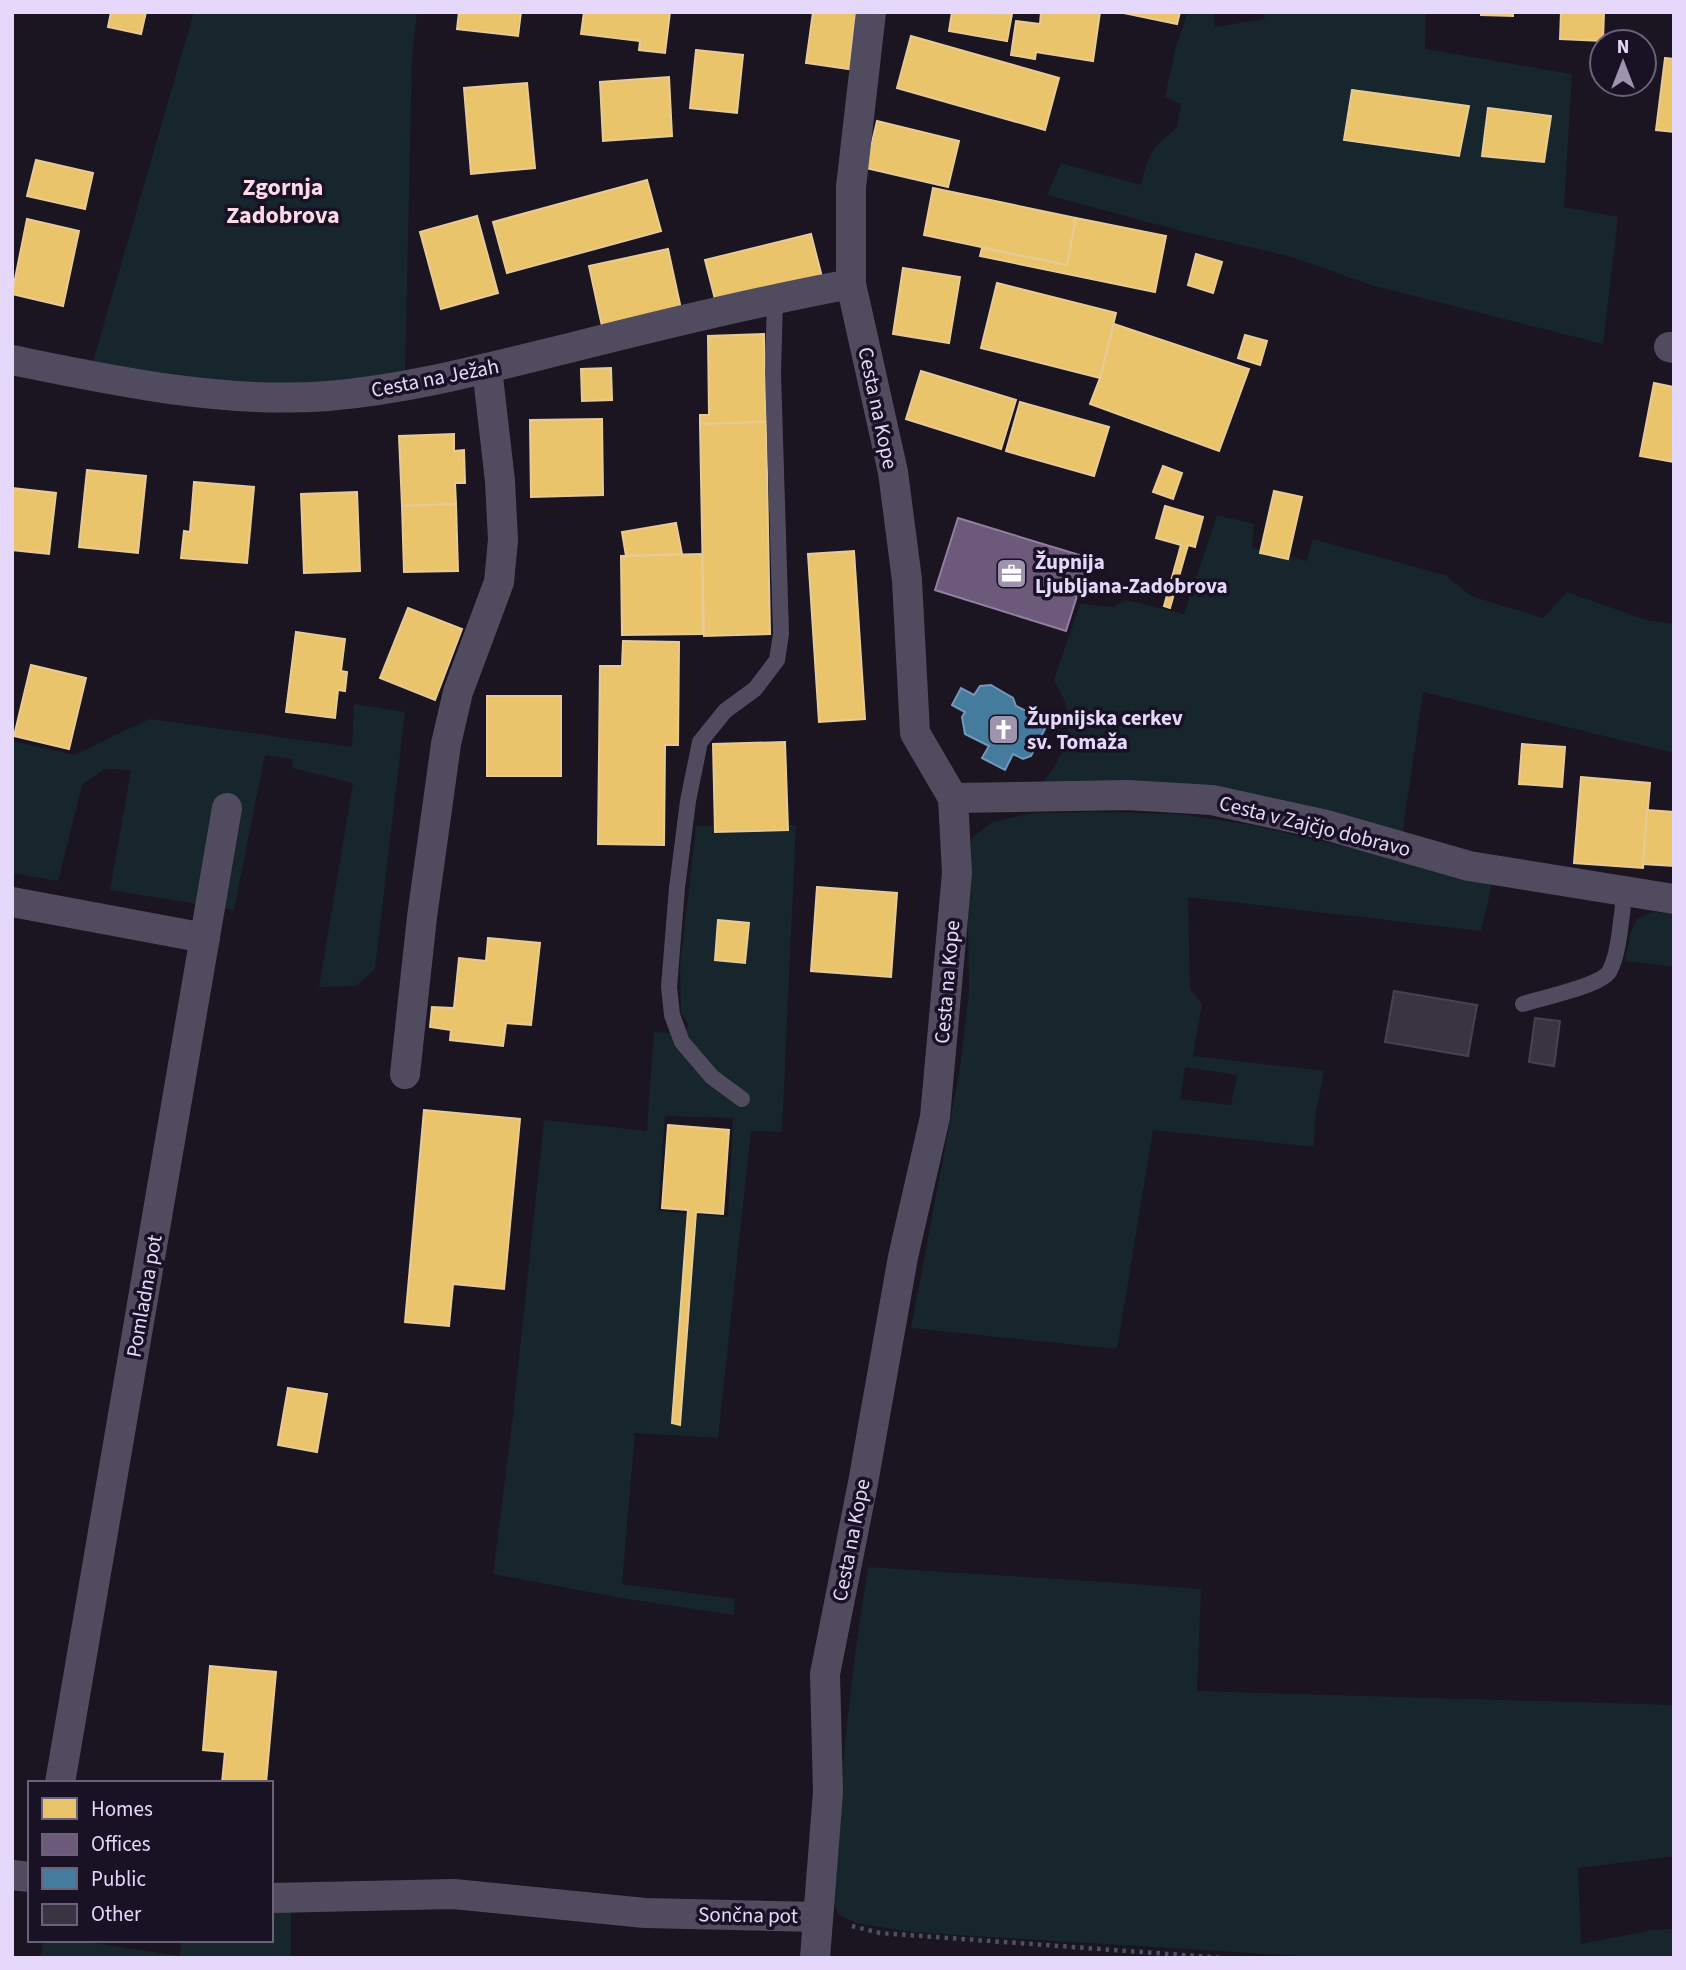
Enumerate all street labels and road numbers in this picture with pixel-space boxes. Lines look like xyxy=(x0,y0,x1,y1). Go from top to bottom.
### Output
street label: Cesta na Kope xyxy=(850,344,906,472)
street label: Cesta na Ježah xyxy=(369,351,501,405)
street label: Cesta v Zajčjo dobravo xyxy=(1216,788,1414,864)
street label: Cesta na Kope xyxy=(927,919,967,1045)
street label: Pomladna pot xyxy=(118,1232,170,1360)
street label: Cesta na Kope xyxy=(824,1476,878,1604)
street label: Sončna pot xyxy=(698,1899,798,1931)

